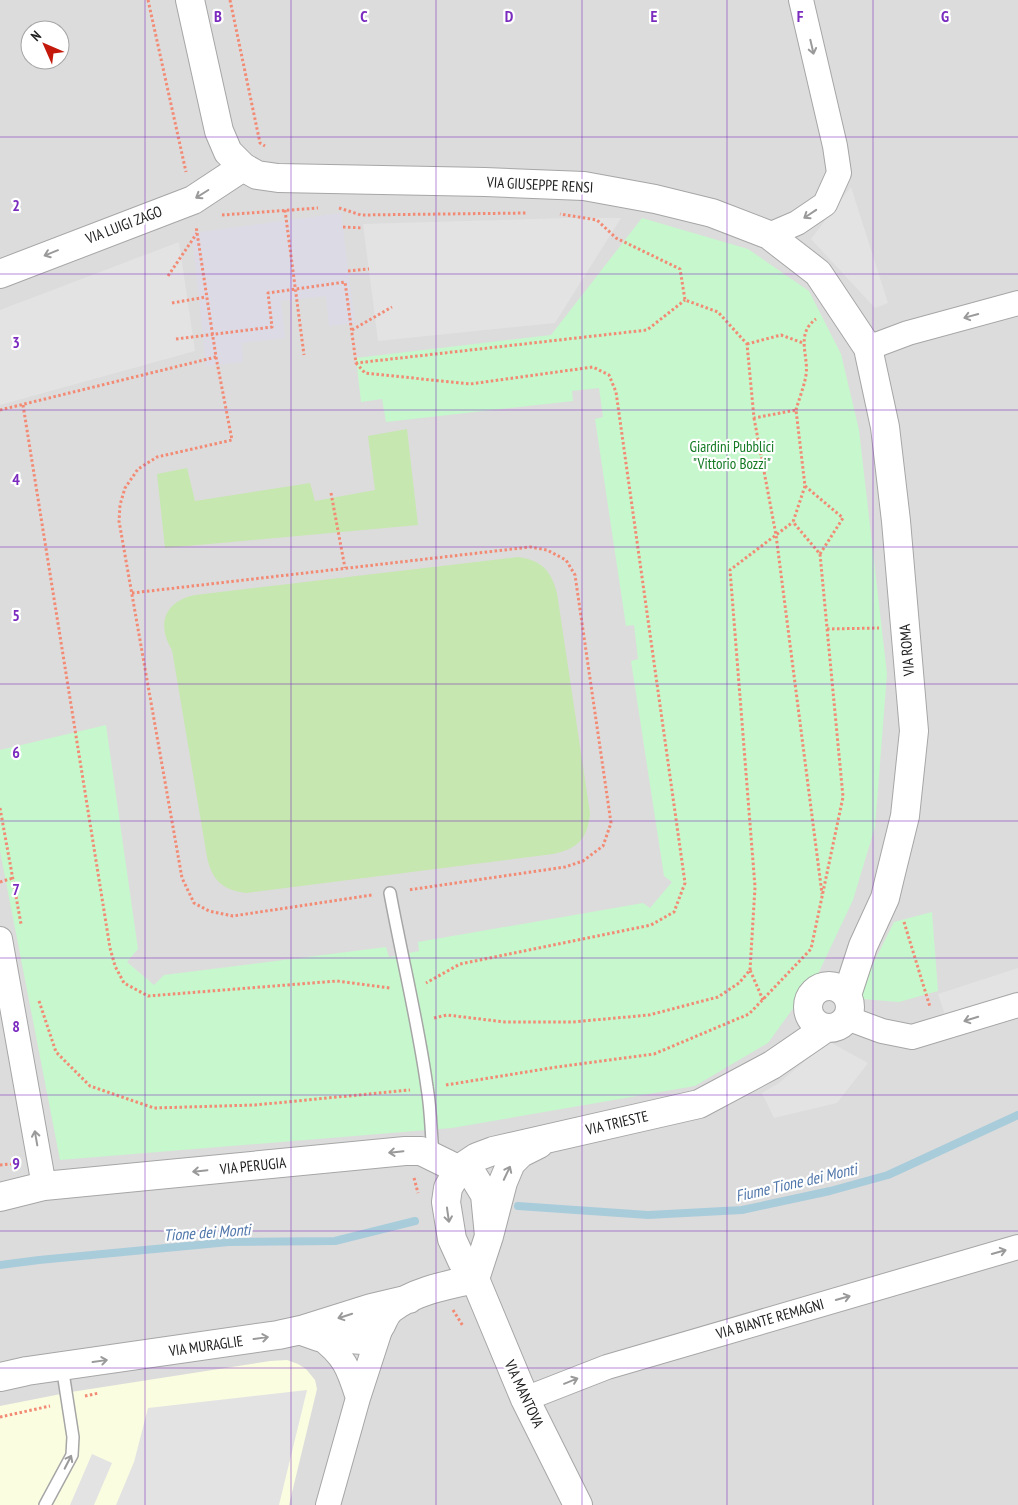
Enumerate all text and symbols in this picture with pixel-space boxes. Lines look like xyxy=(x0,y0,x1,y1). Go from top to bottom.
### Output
text: B xyxy=(214,6,222,26)
text: C xyxy=(360,6,368,26)
text: D xyxy=(505,6,514,26)
text: E xyxy=(651,6,658,26)
text: F xyxy=(797,6,804,26)
text: G xyxy=(941,6,949,26)
north arrow xyxy=(20,20,70,70)
text: N xyxy=(27,27,45,45)
one-way arrow xyxy=(808,39,817,55)
street label: VIA GIUSEPPE RENSI xyxy=(485,172,594,197)
one-way arrow xyxy=(196,190,210,200)
text: 2 xyxy=(12,195,20,215)
street label: VIA LUIGI ZAGO xyxy=(82,201,165,248)
one-way arrow xyxy=(804,209,818,219)
one-way arrow xyxy=(44,249,59,258)
one-way arrow xyxy=(963,312,979,321)
text: 3 xyxy=(12,332,20,352)
park label: Giardini Pubblici "Vittorio Bozzi" xyxy=(690,437,774,473)
text: 4 xyxy=(12,469,20,489)
text: 5 xyxy=(12,605,20,625)
street label: VIA ROMA xyxy=(895,622,918,678)
text: 6 xyxy=(12,742,20,762)
text: 7 xyxy=(12,879,20,899)
one-way arrow xyxy=(964,1014,980,1024)
text: 8 xyxy=(12,1016,20,1036)
street label: VIA TRIESTE xyxy=(583,1106,650,1139)
one-way arrow xyxy=(30,1131,40,1147)
one-way arrow xyxy=(389,1147,405,1156)
street label: VIA PERUGIA xyxy=(218,1152,288,1179)
text: 9 xyxy=(12,1153,20,1173)
water label: Fiume Tione dei Monti xyxy=(733,1158,861,1206)
one-way arrow xyxy=(192,1166,208,1176)
one-way arrow xyxy=(503,1166,512,1181)
one-way arrow xyxy=(444,1206,454,1222)
water label: Tione dei Monti xyxy=(163,1219,254,1245)
one-way arrow xyxy=(991,1247,1007,1257)
one-way arrow xyxy=(835,1292,851,1302)
street label: VIA BIANTE REMAGNI xyxy=(713,1294,826,1343)
one-way arrow xyxy=(338,1312,354,1321)
street label: VIA MURAGLIE xyxy=(167,1331,244,1360)
one-way arrow xyxy=(252,1333,268,1343)
one-way arrow xyxy=(91,1355,107,1365)
street label: VIA MANTOVA xyxy=(500,1356,549,1431)
one-way arrow xyxy=(563,1376,578,1385)
one-way arrow xyxy=(64,1455,73,1470)

